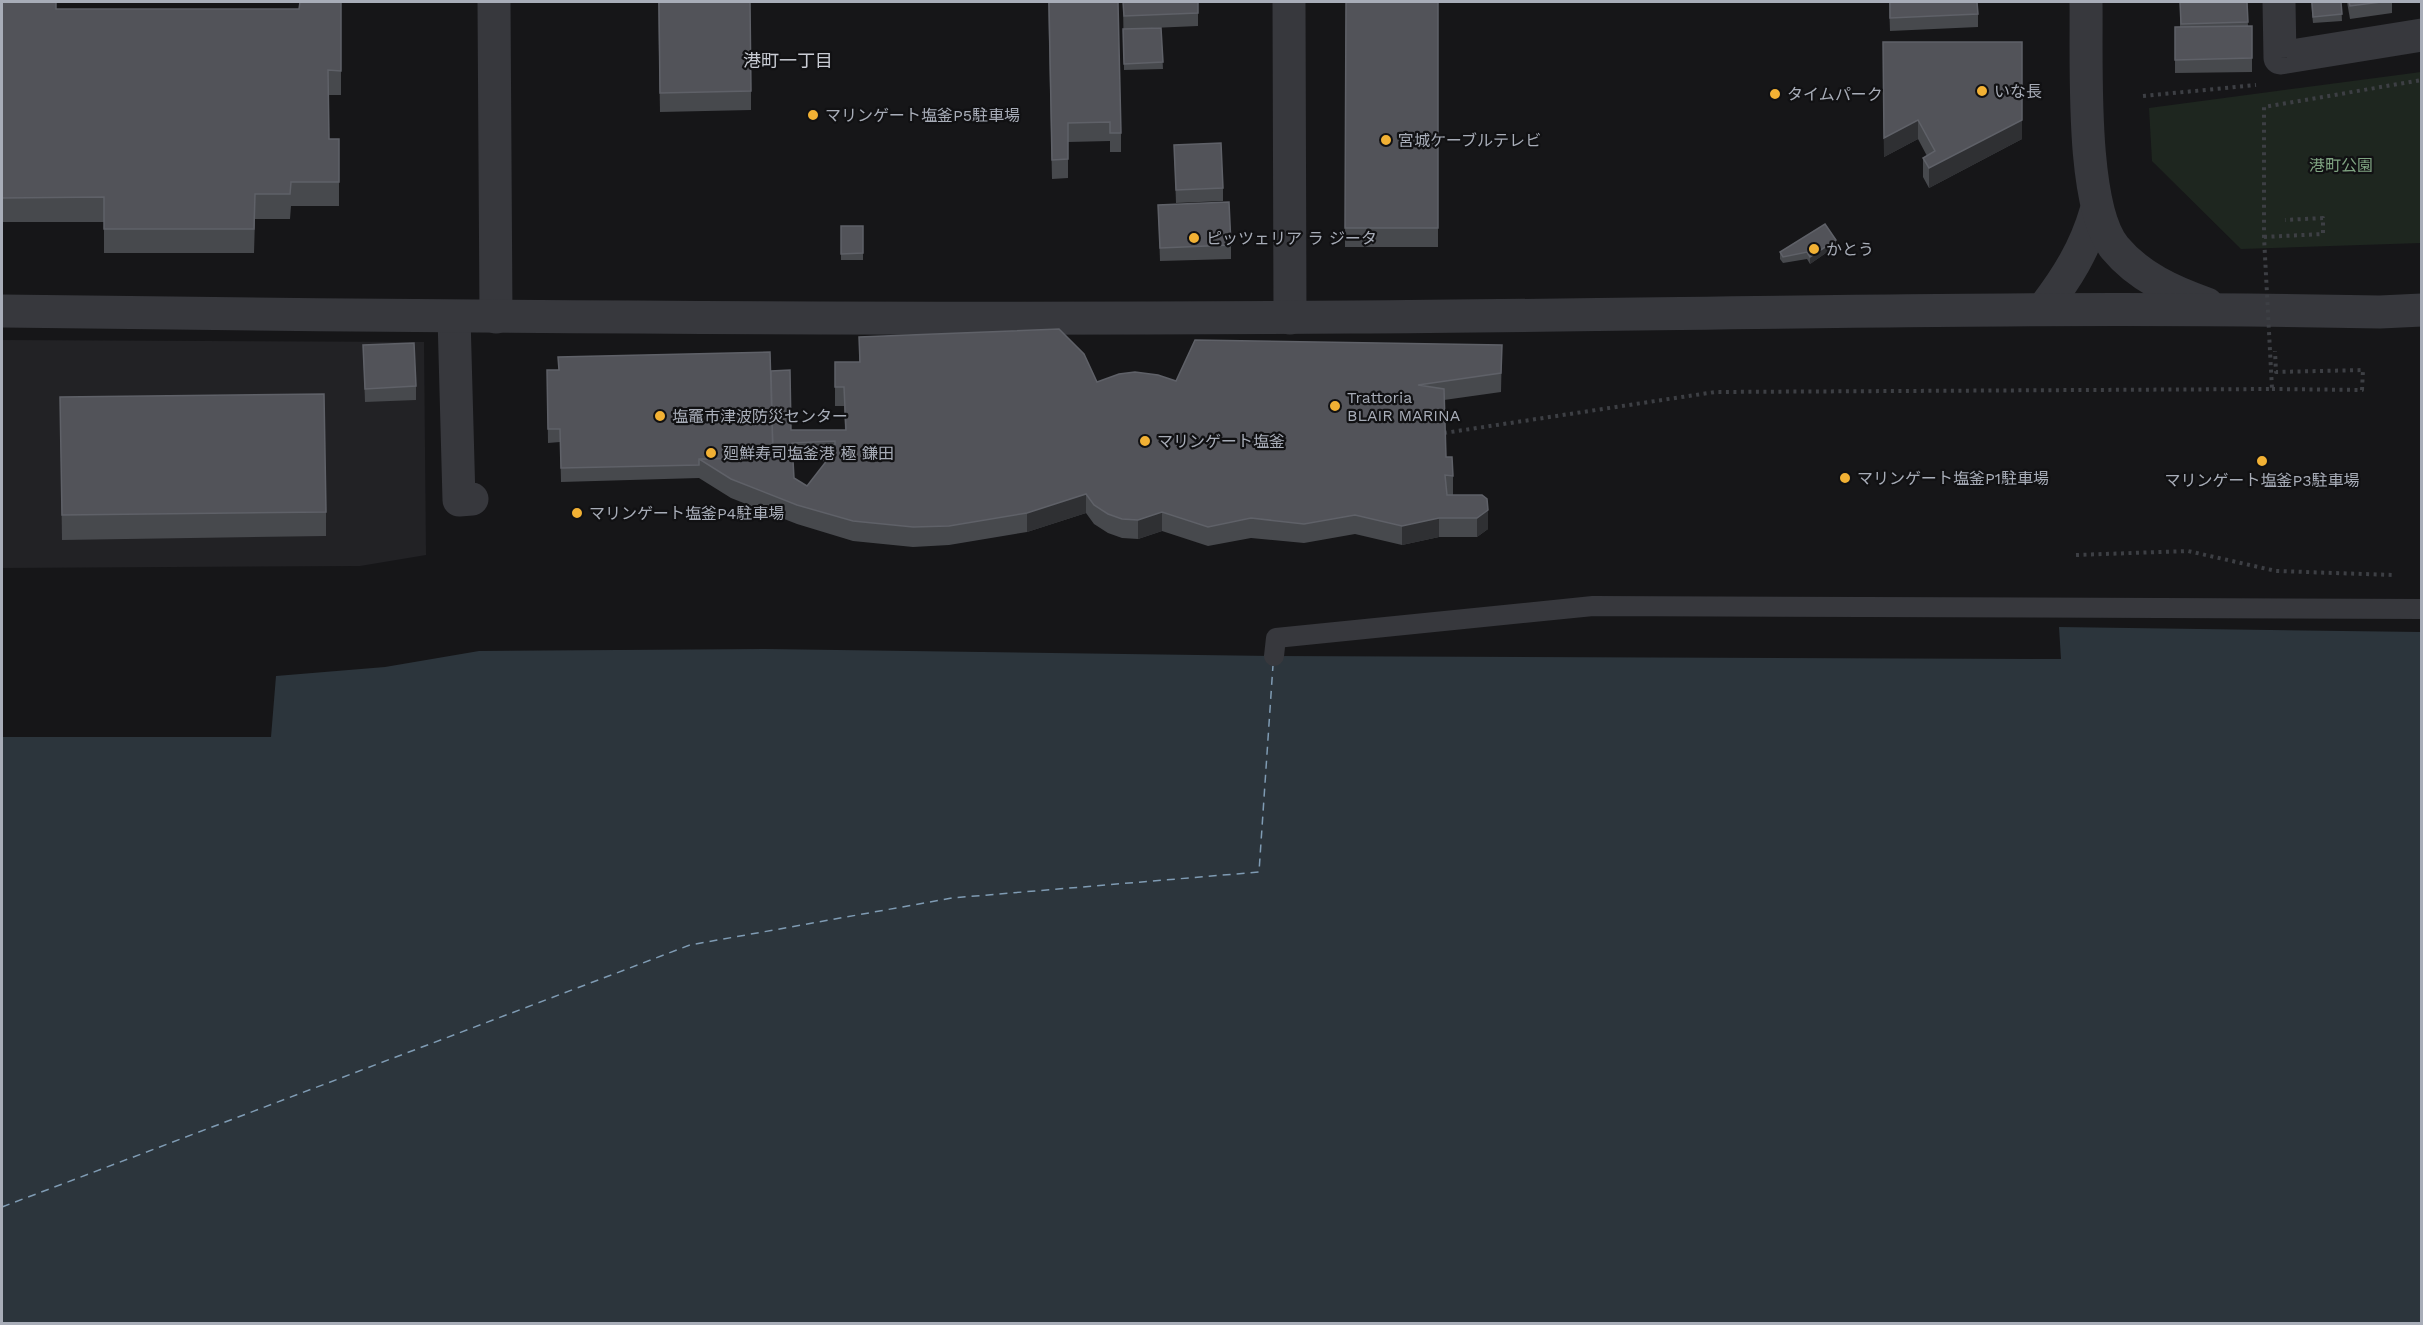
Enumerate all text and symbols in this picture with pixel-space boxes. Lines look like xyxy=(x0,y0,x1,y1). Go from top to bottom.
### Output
district label: 港町一丁目 xyxy=(743,50,833,71)
place label: いな長 xyxy=(1994,82,2042,101)
marker: いな長 xyxy=(1975,84,1989,98)
place label: タイムパーク xyxy=(1787,85,1883,104)
marker: タイムパーク xyxy=(1768,87,1782,101)
place label: マリンゲート塩釜P5駐車場 xyxy=(825,106,1020,125)
marker: マリンゲート塩釜P5駐車場 xyxy=(806,108,820,122)
place label: 宮城ケーブルテレビ xyxy=(1398,131,1541,150)
marker: 宮城ケーブルテレビ xyxy=(1379,133,1393,147)
park label: 港町公園 xyxy=(2309,156,2373,175)
place label: ピッツェリア ラ ジータ xyxy=(1206,229,1377,248)
marker: ピッツェリア ラ ジータ xyxy=(1187,231,1201,245)
place label: かとう xyxy=(1826,240,1874,259)
marker: かとう xyxy=(1807,242,1821,256)
place label: Trattoria BLAIR MARINA xyxy=(1347,388,1461,425)
marker: Trattoria BLAIR MARINA xyxy=(1328,399,1342,413)
place label: 塩竈市津波防災センター xyxy=(672,407,848,426)
marker: 塩竈市津波防災センター xyxy=(653,409,667,423)
place label: マリンゲート塩釜 xyxy=(1157,432,1285,451)
marker: マリンゲート塩釜 xyxy=(1138,434,1152,448)
place label: 廻鮮寿司塩釜港 極 鎌田 xyxy=(723,444,894,463)
marker: 廻鮮寿司塩釜港 極 鎌田 xyxy=(704,446,718,460)
marker: マリンゲート塩釜P3駐車場 xyxy=(2255,454,2269,468)
place label: マリンゲート塩釜P1駐車場 xyxy=(1857,469,2049,488)
marker: マリンゲート塩釜P1駐車場 xyxy=(1838,471,1852,485)
place label: マリンゲート塩釜P3駐車場 xyxy=(2164,471,2360,490)
place label: マリンゲート塩釜P4駐車場 xyxy=(589,504,784,523)
marker: マリンゲート塩釜P4駐車場 xyxy=(570,506,584,520)

